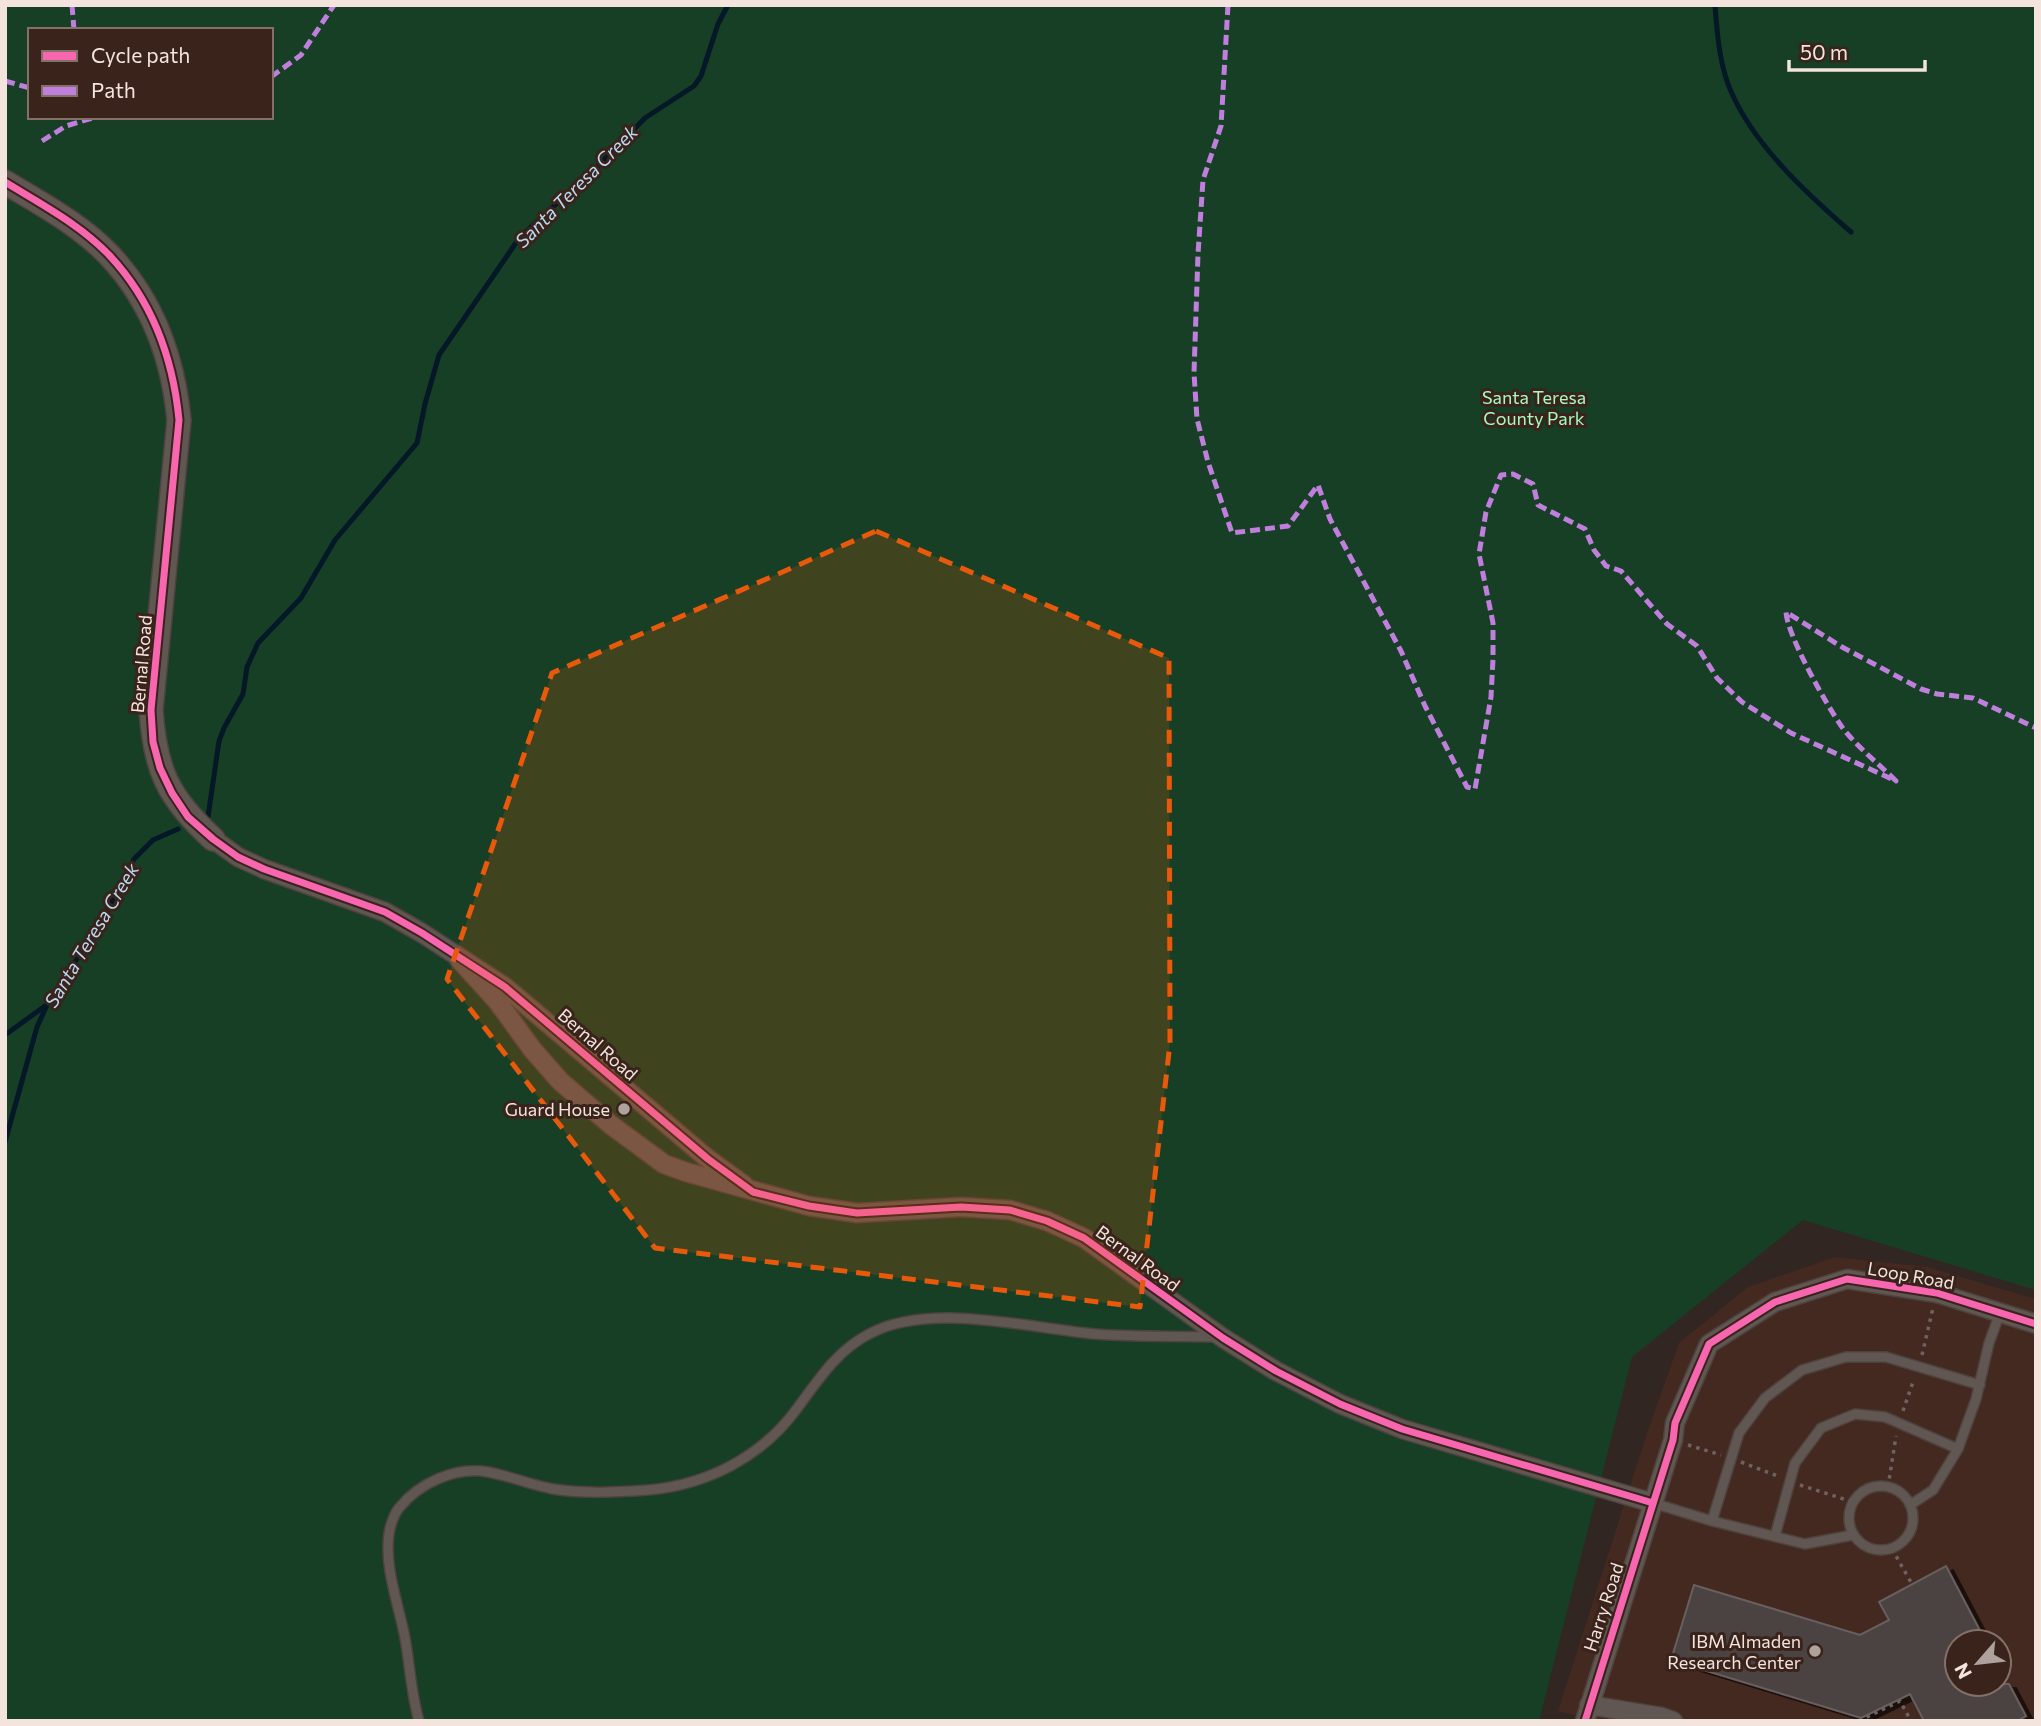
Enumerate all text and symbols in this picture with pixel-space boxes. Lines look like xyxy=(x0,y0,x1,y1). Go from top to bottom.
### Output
legend xyxy=(28,28,273,119)
scale bar xyxy=(1789,28,1926,72)
text: 50 m xyxy=(1800,39,1848,64)
text: Cycle path xyxy=(91,42,190,67)
text: Path xyxy=(91,77,136,102)
water label: Santa Teresa Creek xyxy=(510,119,643,252)
park label: Santa Teresa County Park xyxy=(1482,386,1586,429)
street label: Bernal Road xyxy=(126,614,156,714)
water label: Santa Teresa Creek xyxy=(39,858,143,1011)
street label: Bernal Road xyxy=(554,1004,642,1084)
place label: Guard House xyxy=(505,1098,610,1120)
marker: Guard House xyxy=(616,1101,632,1117)
street label: Bernal Road xyxy=(1092,1220,1184,1296)
street label: Loop Road xyxy=(1866,1257,1956,1293)
street label: Harry Road xyxy=(1578,1560,1628,1654)
north arrow xyxy=(1943,1628,2013,1698)
place label: IBM Almaden Research Center xyxy=(1667,1630,1801,1673)
marker: IBM Almaden Research Center xyxy=(1807,1643,1823,1659)
text: N xyxy=(1949,1660,1976,1683)

